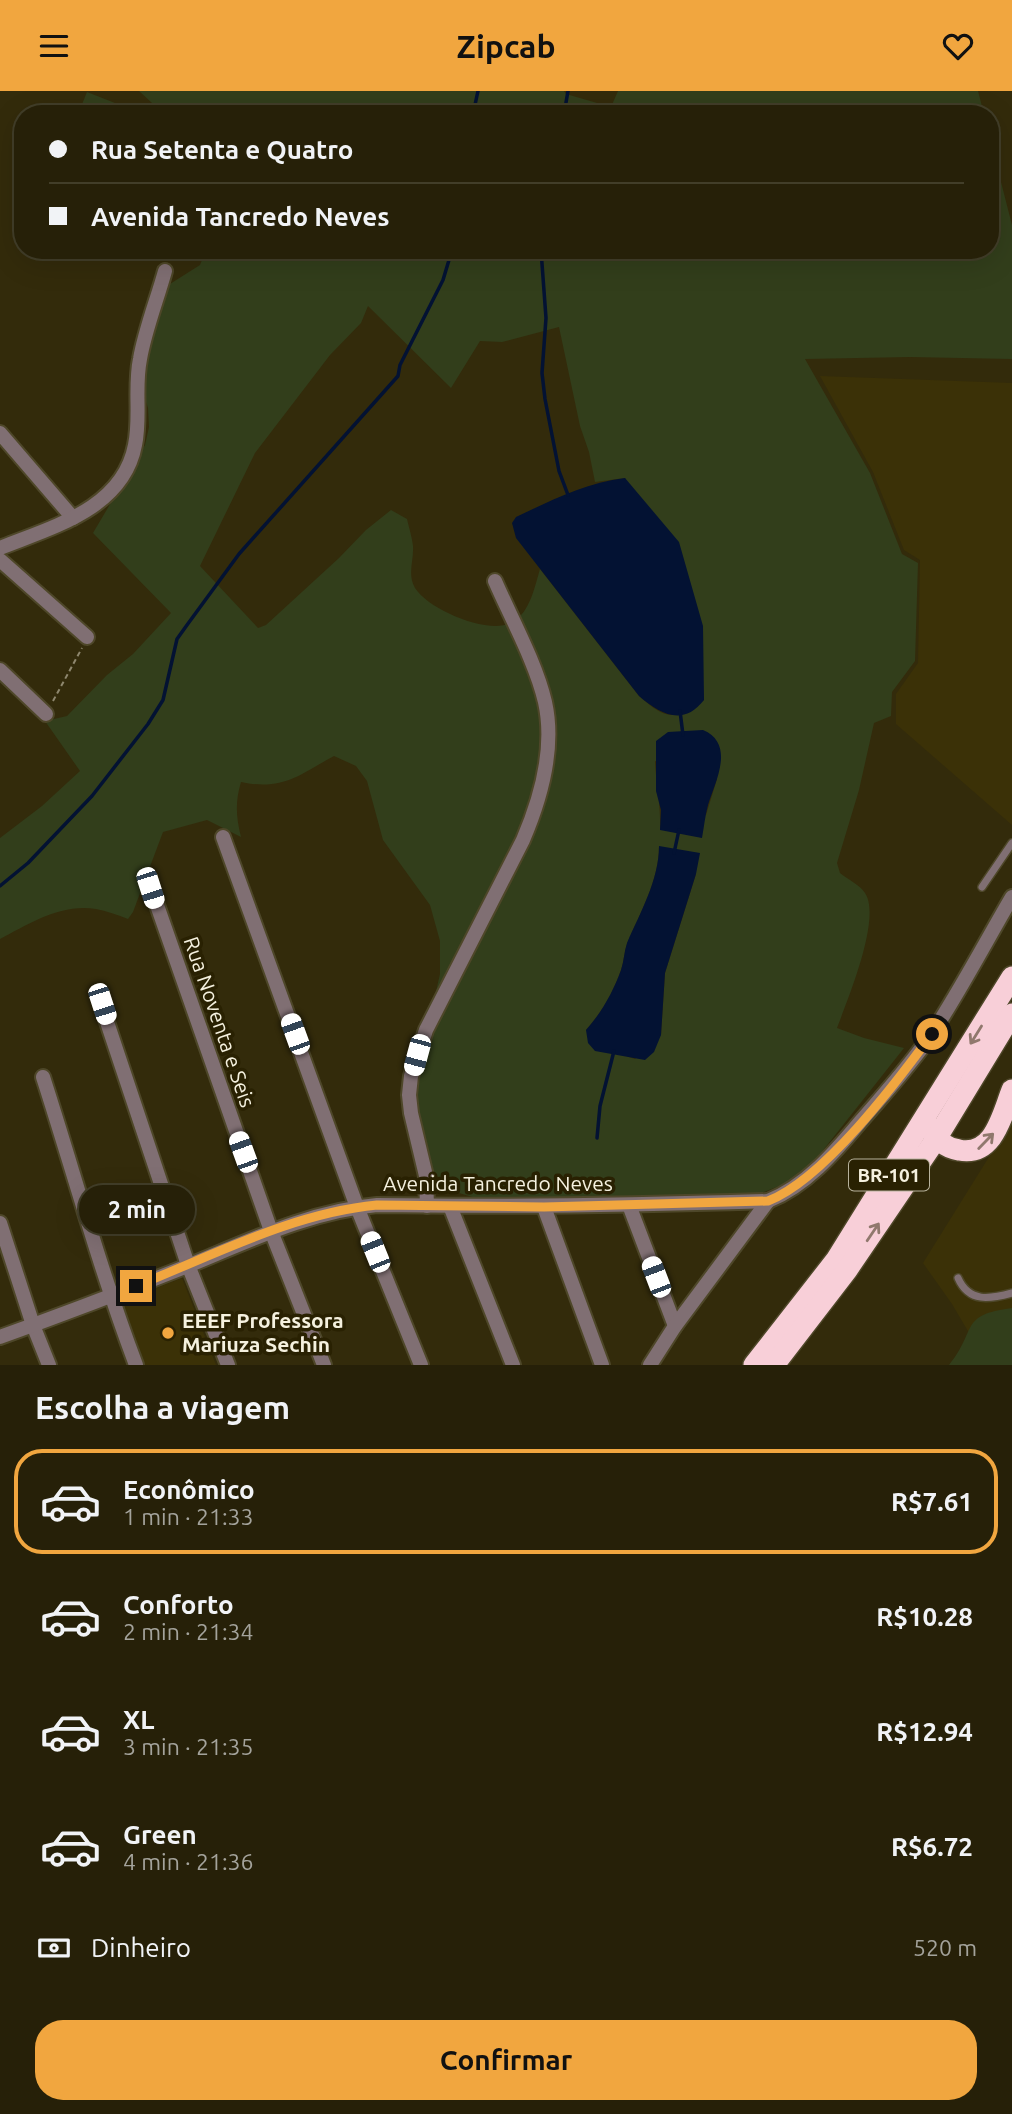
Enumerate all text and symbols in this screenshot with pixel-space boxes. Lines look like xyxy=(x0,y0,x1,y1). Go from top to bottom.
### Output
icon: menu xyxy=(35,27,73,65)
icon: heart xyxy=(939,27,977,65)
text: Zipcab xyxy=(456,28,556,64)
text: Rua Setenta e Quatro xyxy=(91,135,353,164)
text: Avenida Tancredo Neves xyxy=(91,202,389,231)
car xyxy=(134,865,167,911)
street label: Rua Noventa e Seis xyxy=(180,933,260,1110)
car xyxy=(86,981,119,1027)
car xyxy=(278,1011,313,1057)
route start xyxy=(916,1018,948,1050)
one-way arrow xyxy=(968,1025,983,1044)
car xyxy=(402,1032,433,1078)
car xyxy=(226,1129,261,1175)
one-way arrow xyxy=(978,1132,995,1149)
road number: BR-101 xyxy=(849,1159,929,1191)
street label: Avenida Tancredo Neves xyxy=(383,1171,613,1195)
callout: 2 min xyxy=(78,1185,194,1233)
text: 2 min xyxy=(108,1197,166,1222)
one-way arrow xyxy=(866,1223,880,1242)
car xyxy=(358,1229,393,1275)
car xyxy=(639,1254,674,1300)
route end xyxy=(120,1270,152,1302)
place label: EEEF Professora Mariuza Sechin xyxy=(182,1308,344,1356)
marker: EEEF Professora Mariuza Sechin xyxy=(160,1325,176,1341)
text: Escolha a viagem xyxy=(35,1389,290,1425)
icon: car xyxy=(39,1470,102,1533)
text: Econômico xyxy=(123,1475,255,1504)
text: R$7.61 xyxy=(891,1487,973,1516)
text: 1 min · 21:33 xyxy=(123,1504,254,1529)
icon: car xyxy=(39,1585,102,1648)
text: Conforto xyxy=(123,1590,234,1619)
text: R$10.28 xyxy=(876,1602,973,1631)
text: 2 min · 21:34 xyxy=(123,1619,254,1644)
icon: car xyxy=(39,1700,102,1763)
text: XL xyxy=(123,1705,154,1734)
text: R$12.94 xyxy=(876,1717,973,1746)
text: 3 min · 21:35 xyxy=(123,1734,254,1759)
icon: car xyxy=(39,1815,102,1878)
text: Green xyxy=(123,1820,197,1849)
text: R$6.72 xyxy=(891,1832,973,1861)
text: 4 min · 21:36 xyxy=(123,1849,254,1874)
icon: cash xyxy=(35,1929,73,1967)
text: Dinheiro xyxy=(91,1933,191,1962)
text: 520 m xyxy=(913,1935,977,1960)
button: Confirmar xyxy=(35,2020,977,2100)

